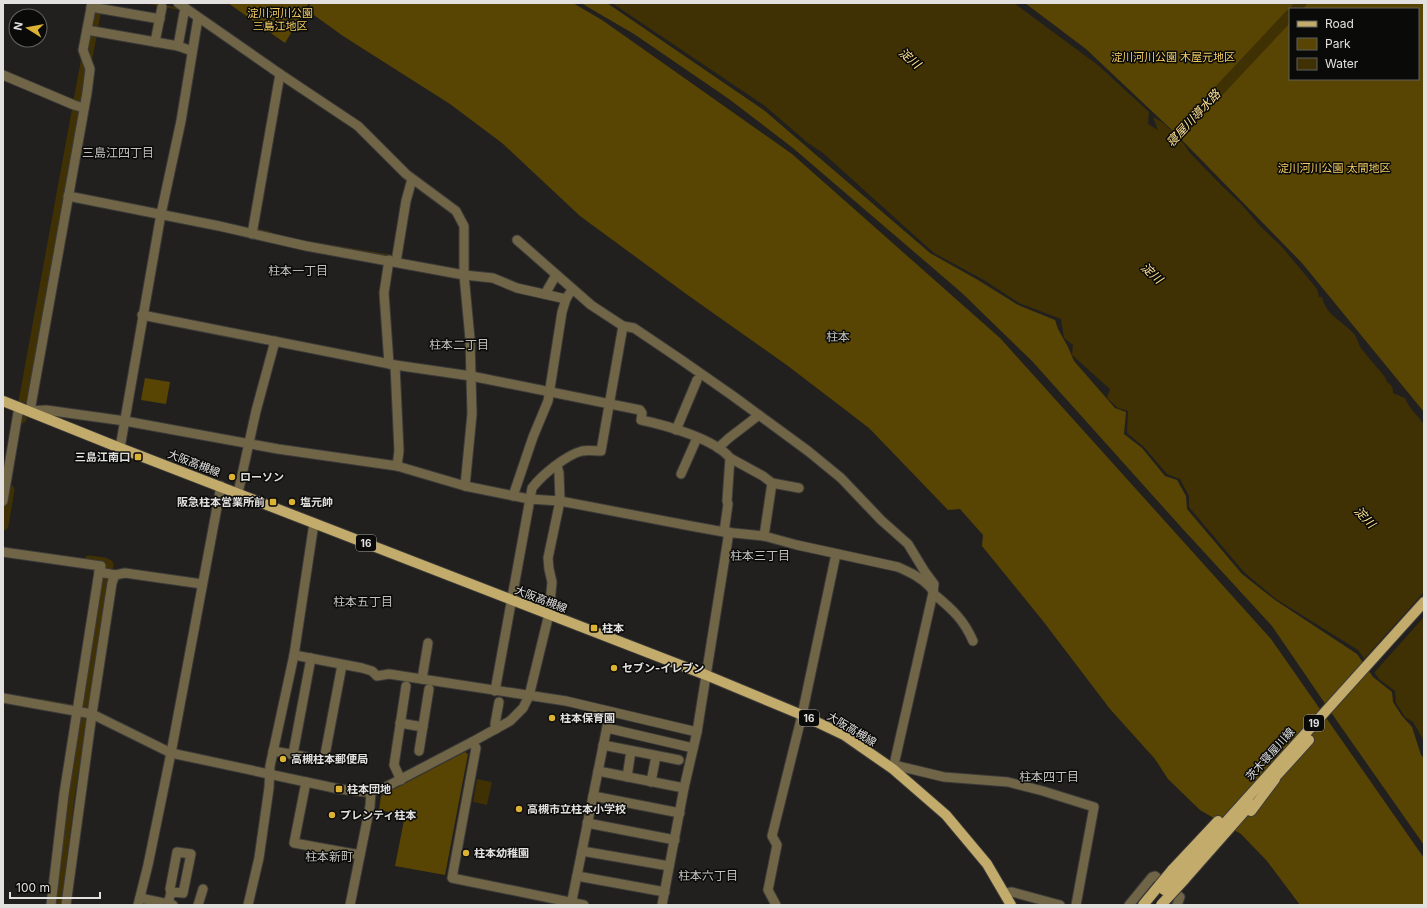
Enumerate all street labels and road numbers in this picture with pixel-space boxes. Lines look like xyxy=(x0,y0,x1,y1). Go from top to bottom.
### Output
street label: 大阪高槻線 xyxy=(166,447,222,479)
road number: 16 xyxy=(356,535,376,551)
street label: 大阪高槻線 xyxy=(513,583,569,615)
street label: 大阪高槻線 xyxy=(825,709,879,749)
road number: 16 xyxy=(799,710,819,726)
road number: 19 xyxy=(1304,715,1324,731)
street label: 茨木寝屋川線 xyxy=(1243,725,1297,783)

